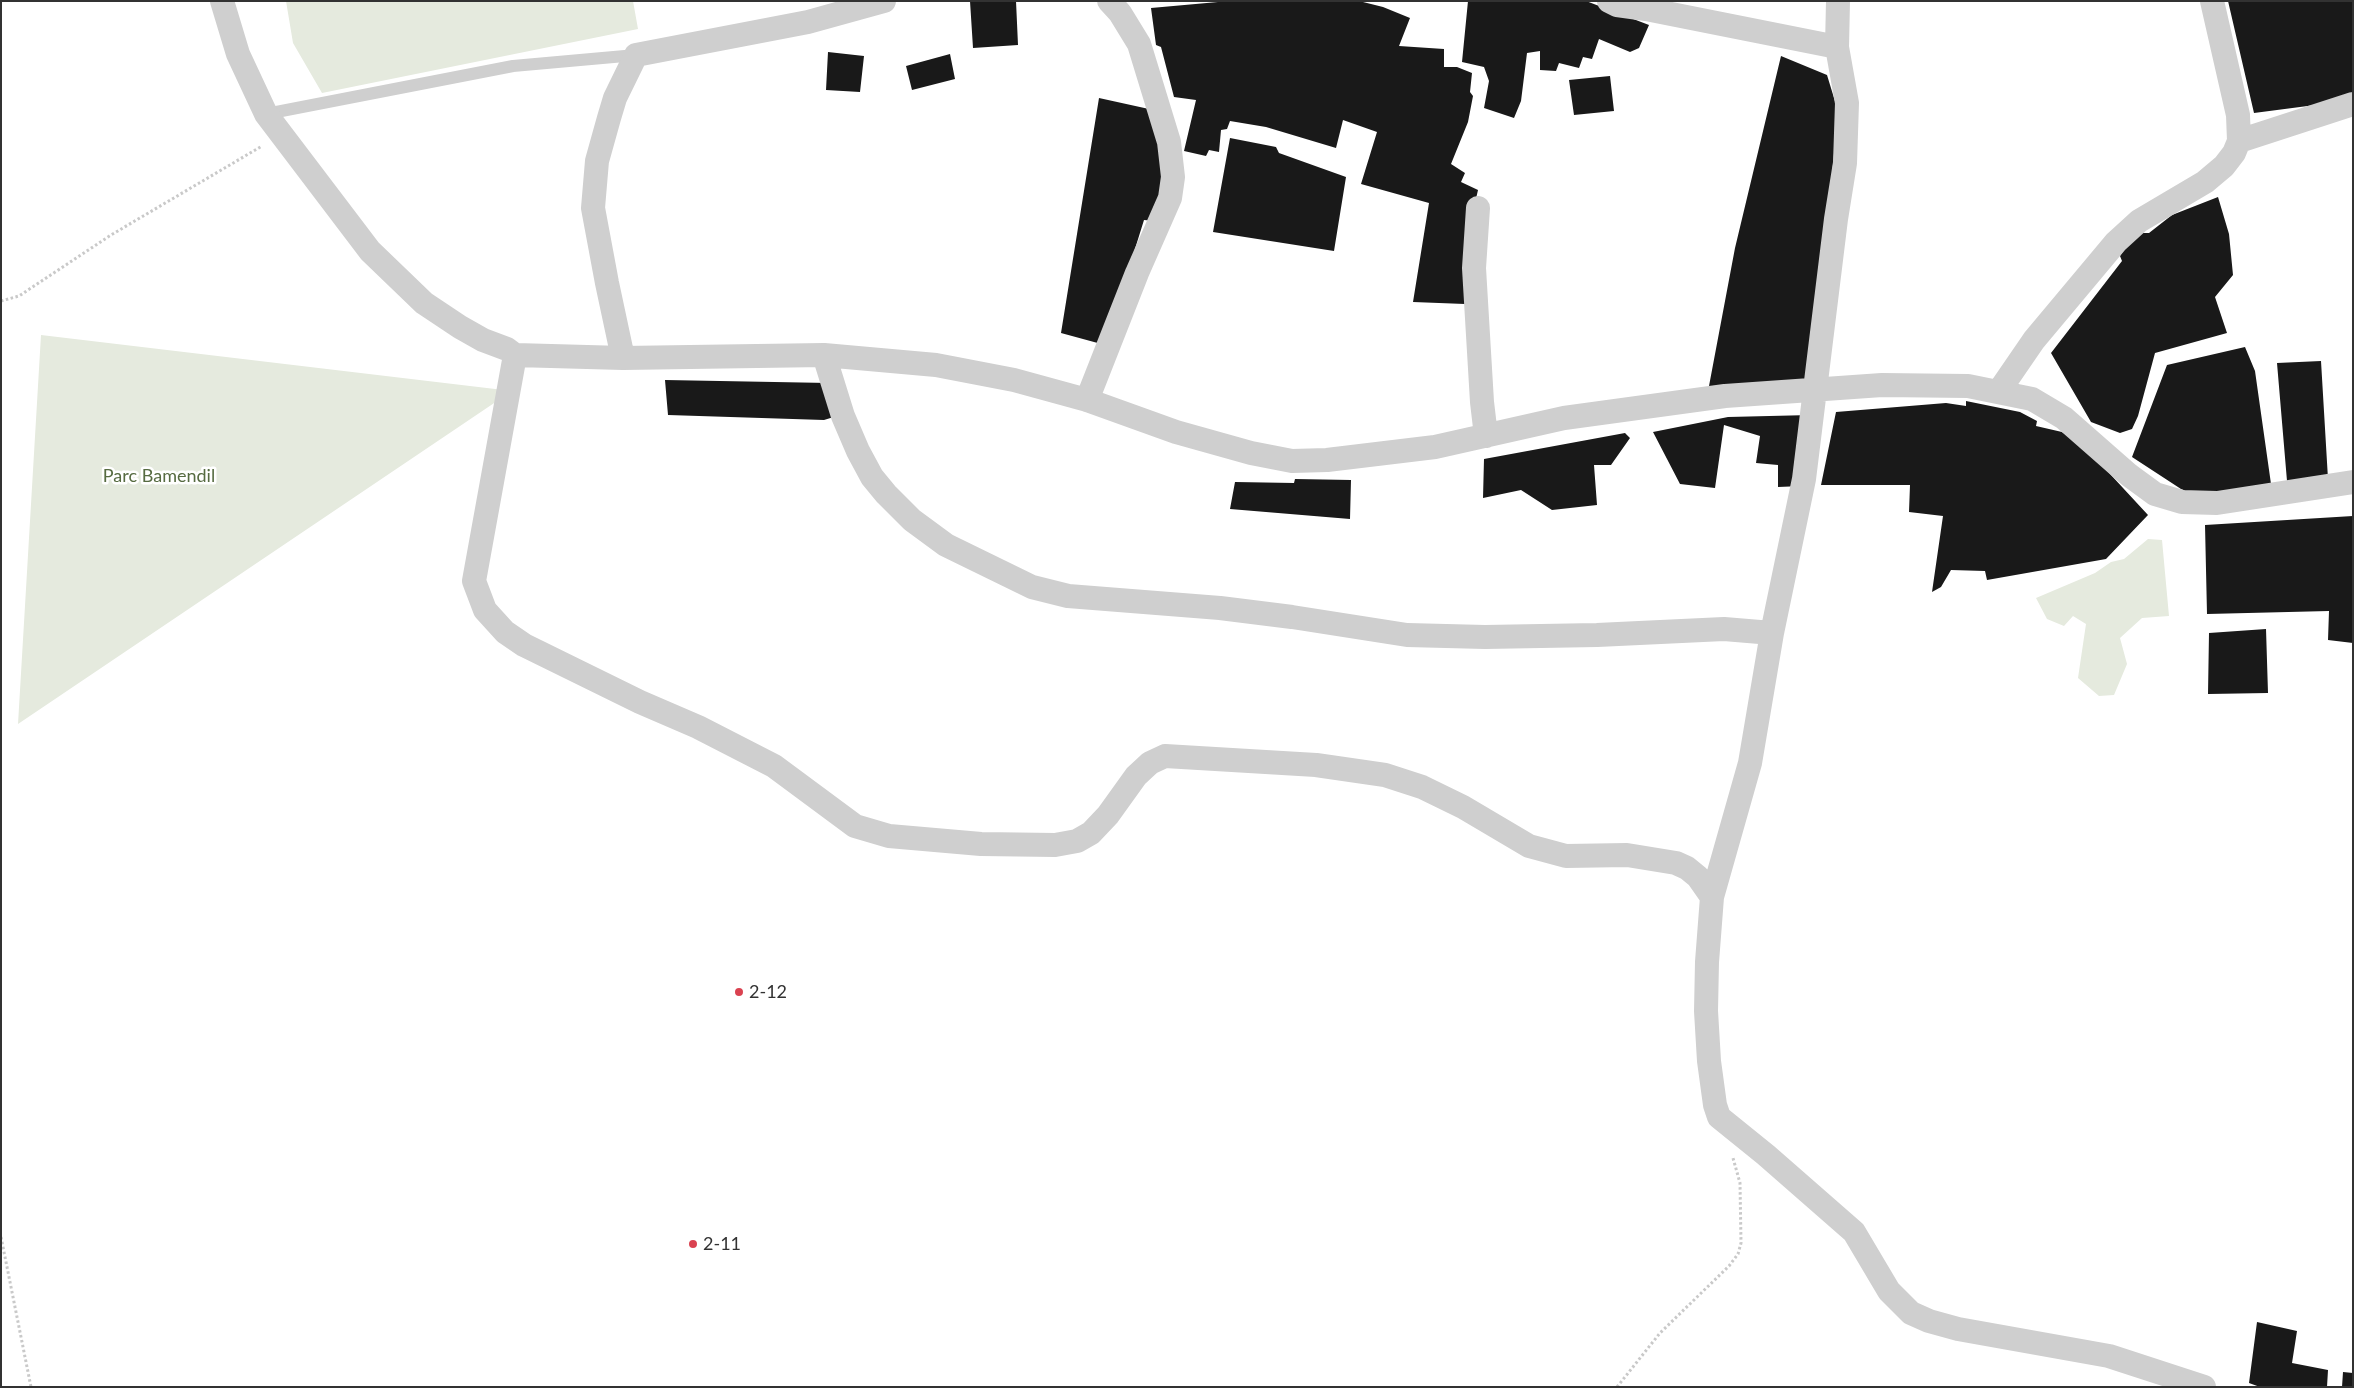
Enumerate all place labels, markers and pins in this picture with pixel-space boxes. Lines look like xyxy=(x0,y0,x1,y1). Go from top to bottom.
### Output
place label: 2-12 xyxy=(749,981,787,1003)
marker: 2-12 xyxy=(733,986,745,998)
place label: 2-11 xyxy=(703,1233,741,1255)
marker: 2-11 xyxy=(687,1238,699,1250)

